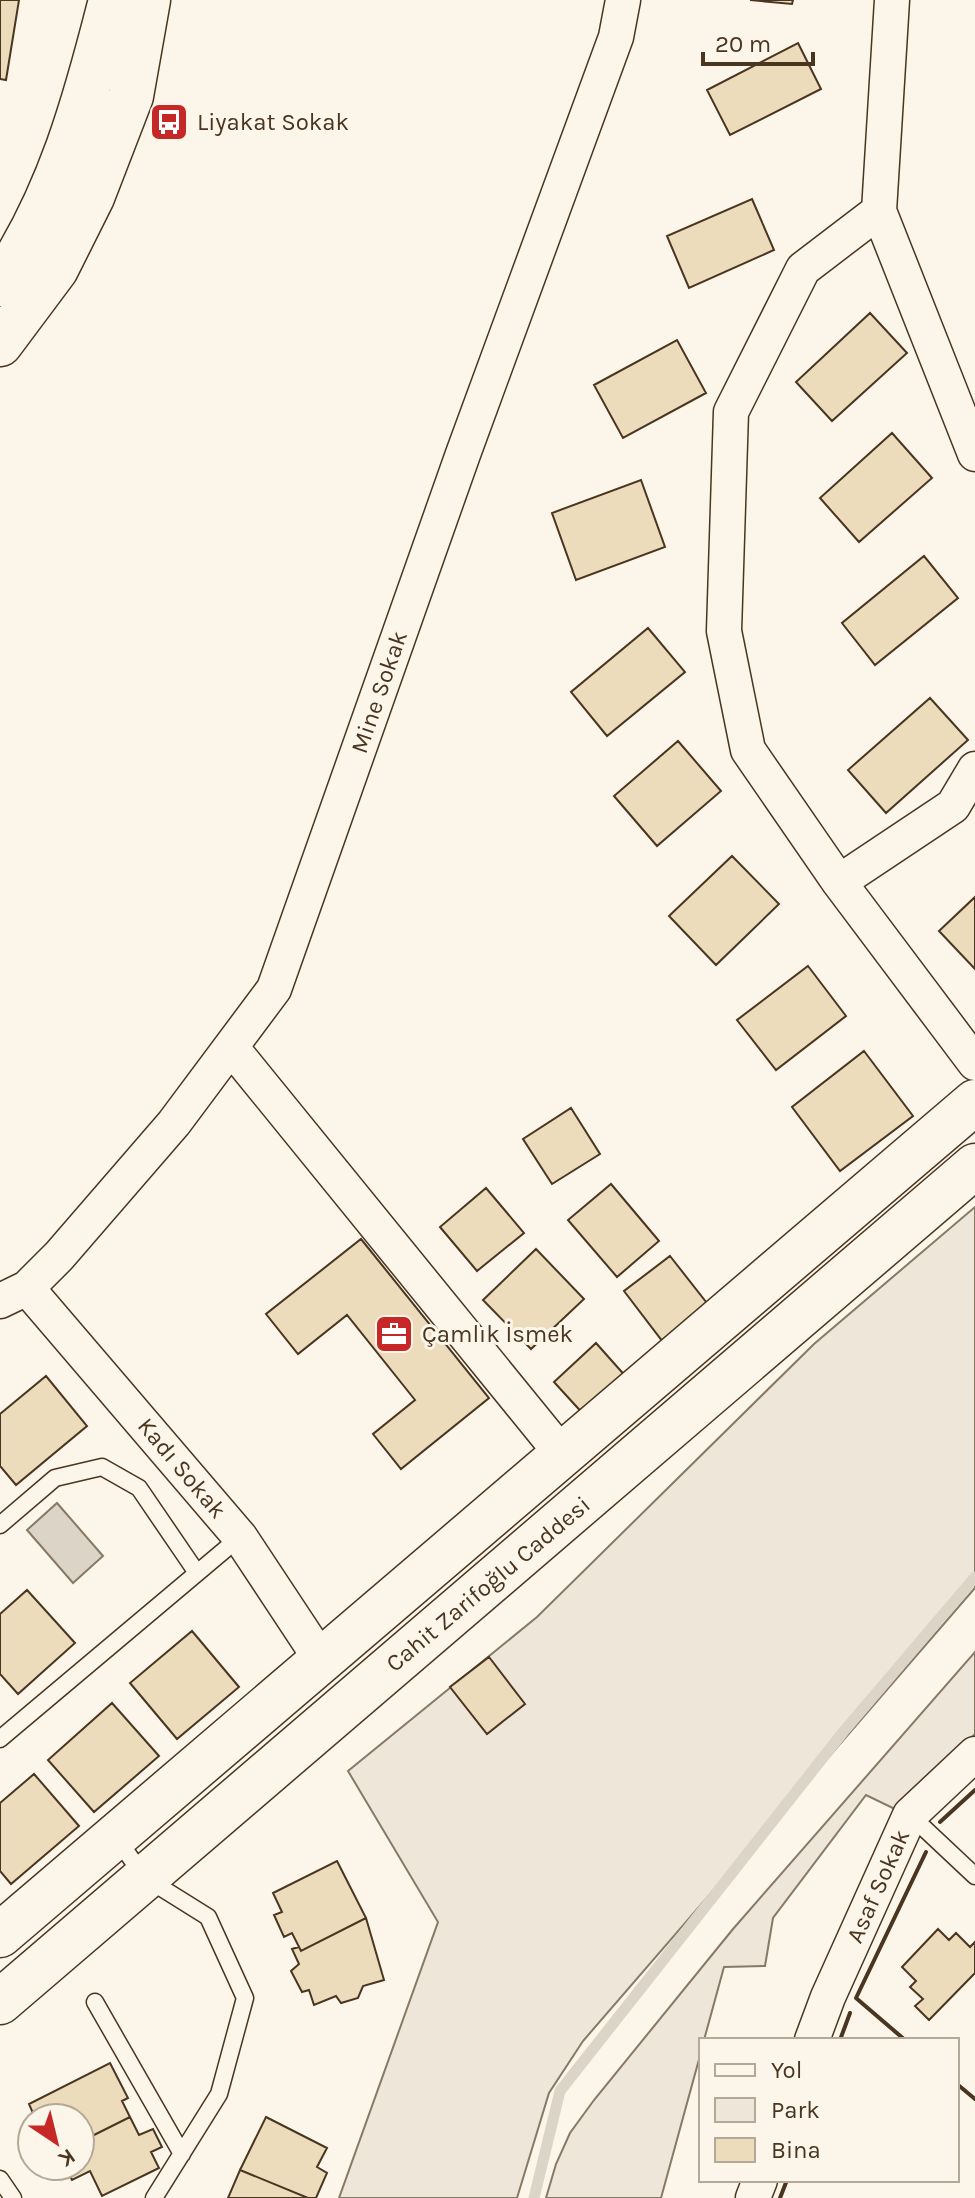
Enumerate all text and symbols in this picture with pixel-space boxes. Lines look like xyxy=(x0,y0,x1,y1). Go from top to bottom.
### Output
scale bar xyxy=(703,16,813,66)
text: 20 m xyxy=(715,30,771,58)
bus stop icon: Liyakat Sokak xyxy=(148,101,190,143)
place label: Liyakat Sokak xyxy=(197,108,349,136)
street label: Mine Sokak xyxy=(345,627,413,757)
office icon: Çamlık İsmek xyxy=(373,1313,415,1355)
place label: Çamlık İsmek xyxy=(422,1320,573,1348)
street label: Kadı Sokak xyxy=(132,1412,232,1524)
street label: Cahit Zarifoğlu Caddesi xyxy=(380,1490,596,1678)
street label: Asaf Sokak xyxy=(841,1825,915,1947)
legend xyxy=(699,2038,959,2182)
text: Yol xyxy=(771,2056,802,2084)
text: Park xyxy=(771,2096,820,2124)
north arrow xyxy=(16,2102,96,2182)
text: Bina xyxy=(771,2136,821,2164)
text: K xyxy=(53,2143,80,2173)

